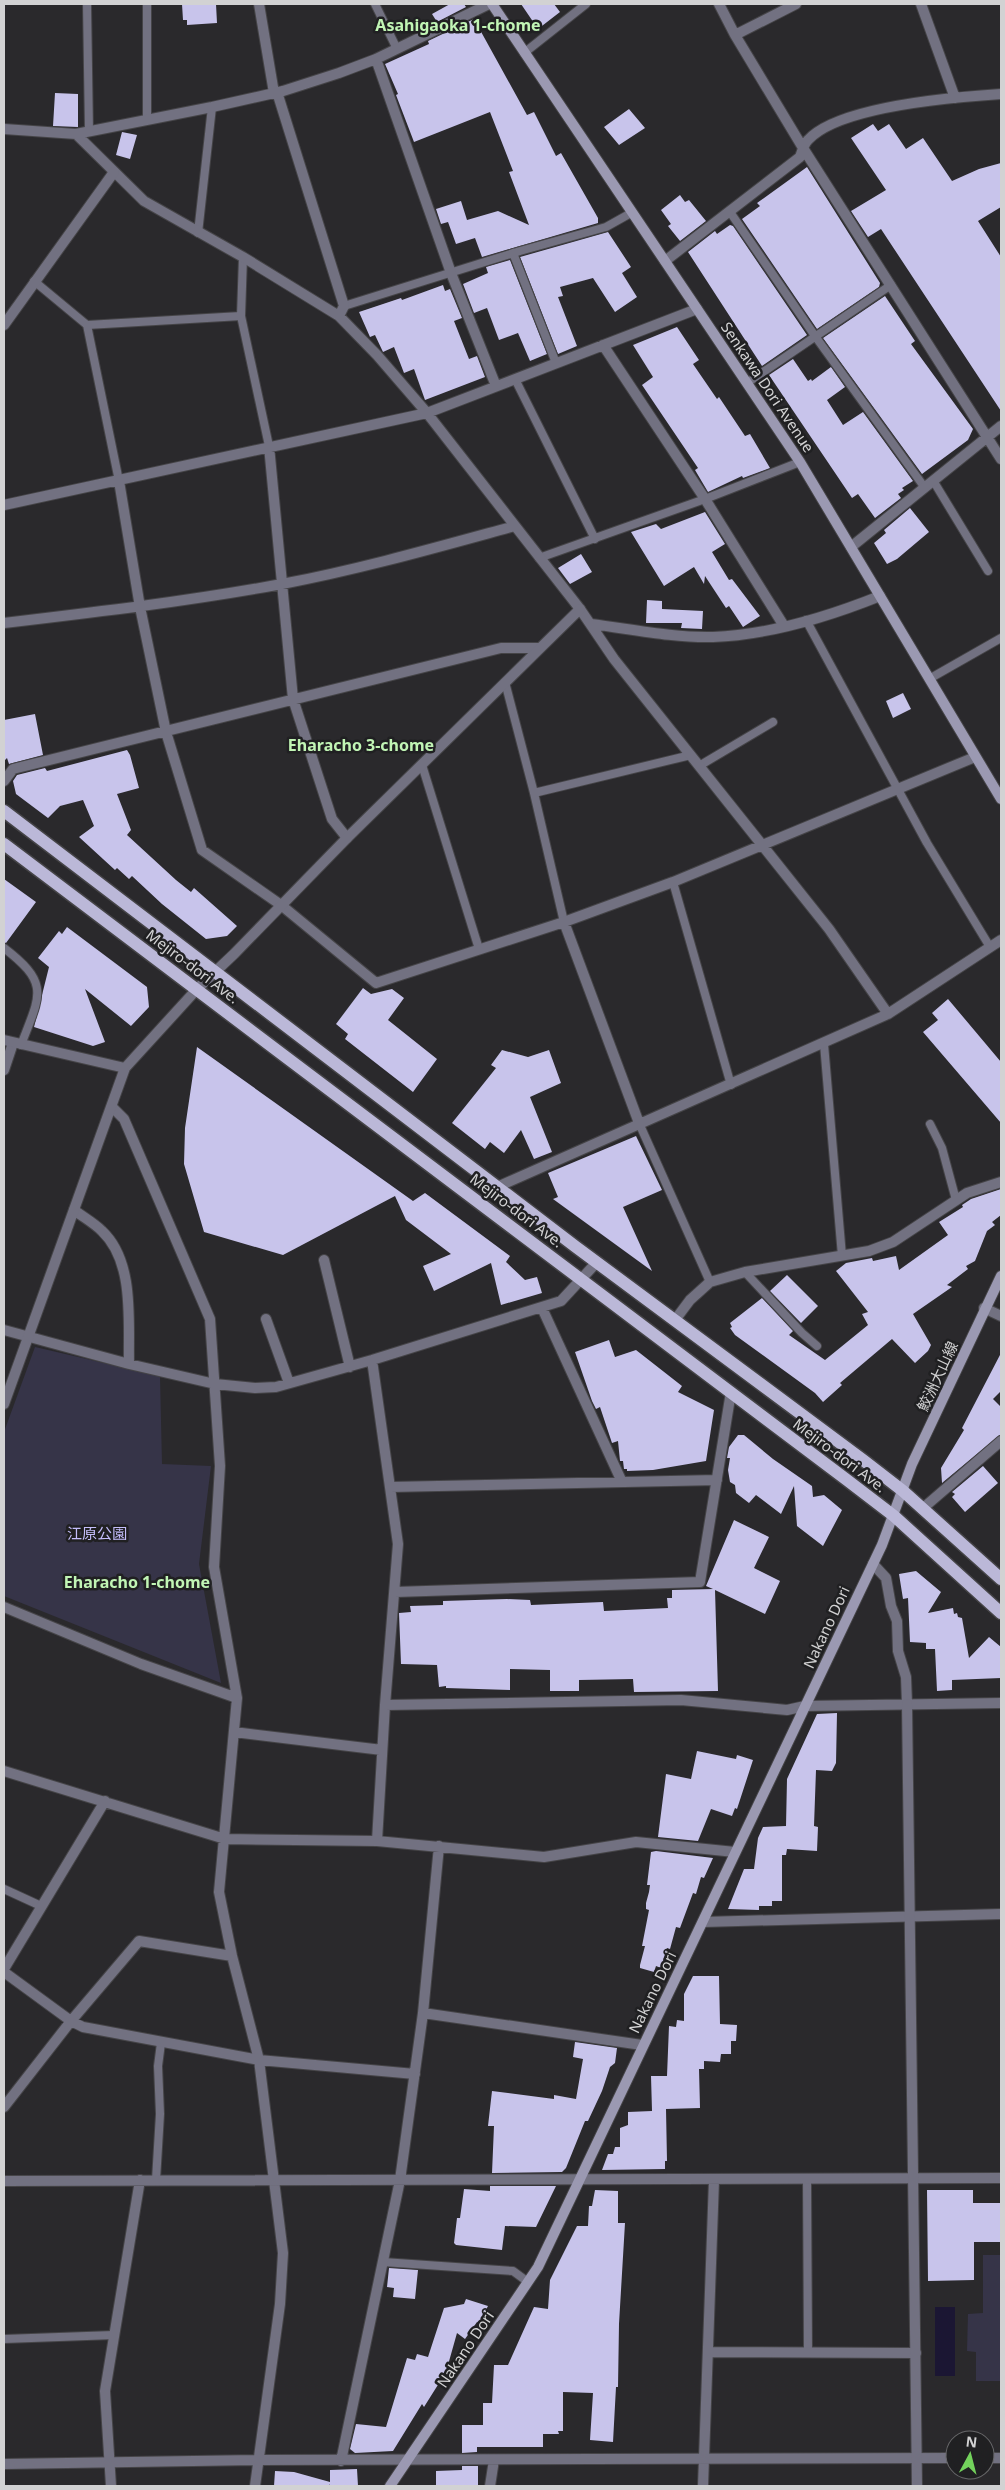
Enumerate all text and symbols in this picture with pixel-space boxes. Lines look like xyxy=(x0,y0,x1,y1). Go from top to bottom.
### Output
district label: Asahigaoka 1-chome xyxy=(375,14,541,36)
street label: Senkawa Dori Avenue xyxy=(717,318,819,456)
district label: Eharacho 3-chome xyxy=(288,734,434,756)
street label: Mejiro-dori Ave. xyxy=(142,924,244,1008)
street label: Mejiro-dori Ave. xyxy=(466,1168,568,1252)
street label: 鮫洲大山線 xyxy=(912,1338,962,1414)
street label: Mejiro-dori Ave. xyxy=(789,1413,891,1497)
park label: 江原公園 xyxy=(67,1523,127,1543)
district label: Eharacho 1-chome xyxy=(64,1571,210,1593)
street label: Nakano Dori xyxy=(798,1583,854,1671)
street label: Nakano Dori xyxy=(624,1948,680,2036)
street label: Nakano Dori xyxy=(432,2307,498,2391)
north arrow xyxy=(945,2430,995,2480)
text: N xyxy=(965,2431,978,2452)

